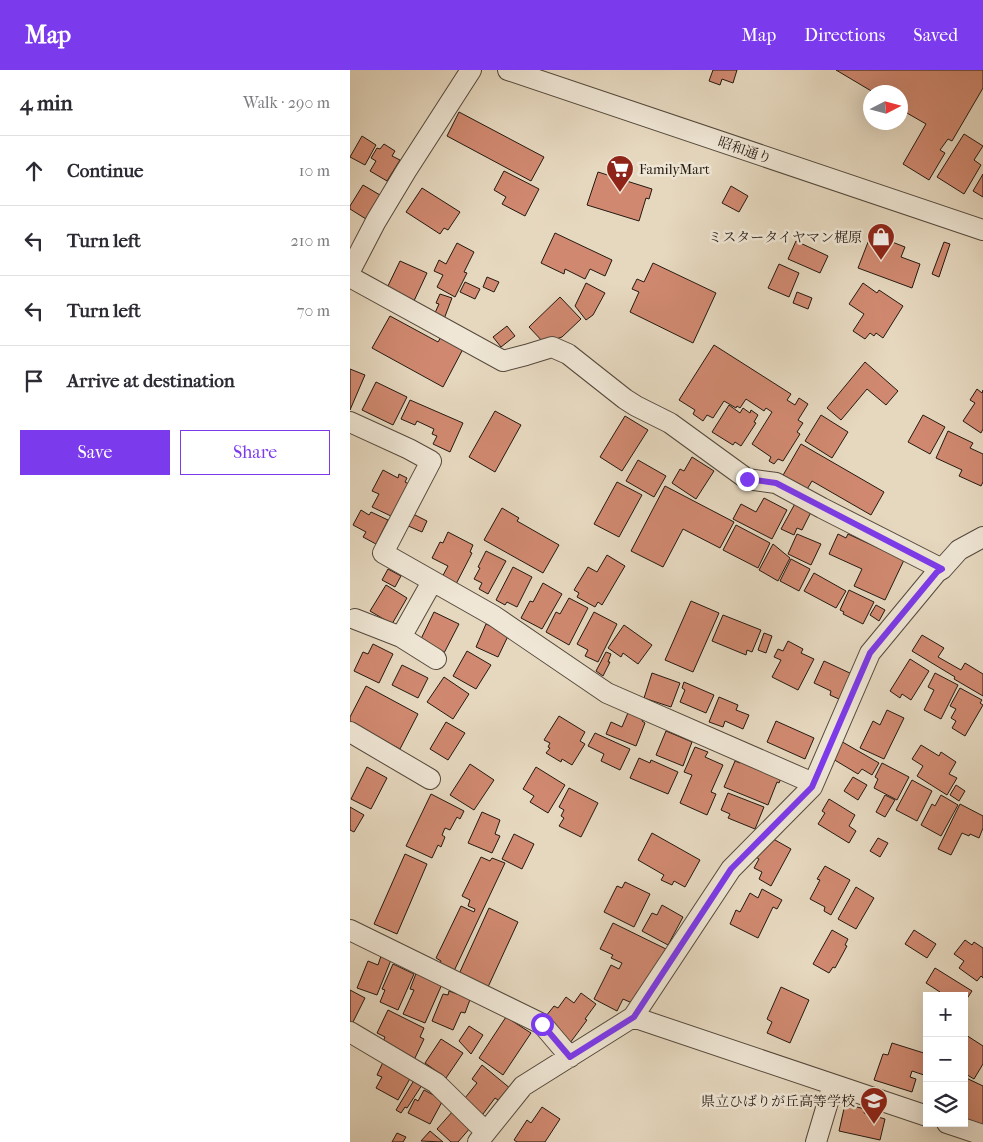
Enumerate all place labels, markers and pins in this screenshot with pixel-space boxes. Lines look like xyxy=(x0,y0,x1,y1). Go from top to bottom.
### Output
supermarket icon: FamilyMart xyxy=(605,154,635,193)
place label: FamilyMart xyxy=(639,161,710,178)
shop icon: ミスタータイヤマン梶原 xyxy=(866,222,896,261)
place label: ミスタータイヤマン梶原 xyxy=(708,229,862,246)
school or university icon: 県立ひばりが丘高等学校 xyxy=(859,1086,889,1125)
place label: 県立ひばりが丘高等学校 xyxy=(701,1093,855,1110)

